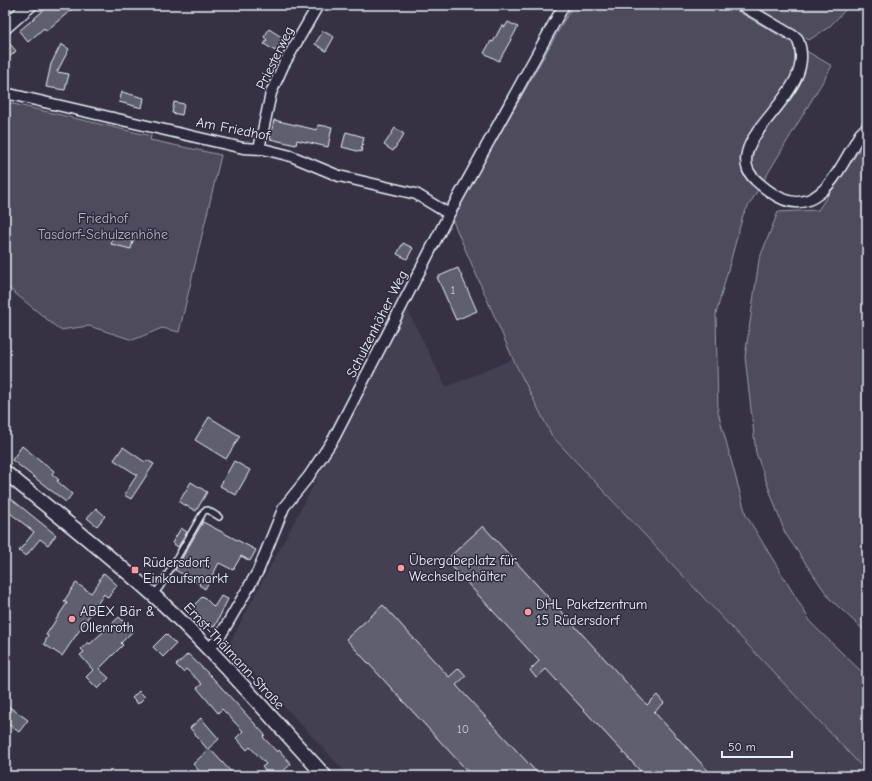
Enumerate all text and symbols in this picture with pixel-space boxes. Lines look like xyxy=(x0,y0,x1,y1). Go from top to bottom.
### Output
street label: Priesterweg xyxy=(252,24,298,92)
street label: Am Friedhof xyxy=(195,114,272,145)
park label: Friedhof Tasdorf-Schulzenhöhe xyxy=(38,210,168,243)
street label: Schulzenhöher Weg xyxy=(343,268,411,380)
house number: 1 xyxy=(451,283,456,297)
place label: Übergabeplatz für Wechselbehälter xyxy=(409,552,517,585)
place label: Rüdersdorf, Einkaufsmarkt xyxy=(143,554,229,587)
marker: Übergabeplatz für Wechselbehälter xyxy=(396,563,406,573)
marker: Rüdersdorf, Einkaufsmarkt xyxy=(130,565,140,575)
place label: DHL Paketzentrum 15 Rüdersdorf xyxy=(536,596,647,629)
street label: Ernst-Thälmann-Straße xyxy=(180,599,288,713)
place label: ABEX Bär & Ollenroth xyxy=(80,603,155,636)
marker: DHL Paketzentrum 15 Rüdersdorf xyxy=(523,607,533,617)
marker: ABEX Bär & Ollenroth xyxy=(67,614,77,624)
house number: 10 xyxy=(457,722,469,736)
scale bar xyxy=(722,733,792,759)
text: 50 m xyxy=(728,740,756,754)

